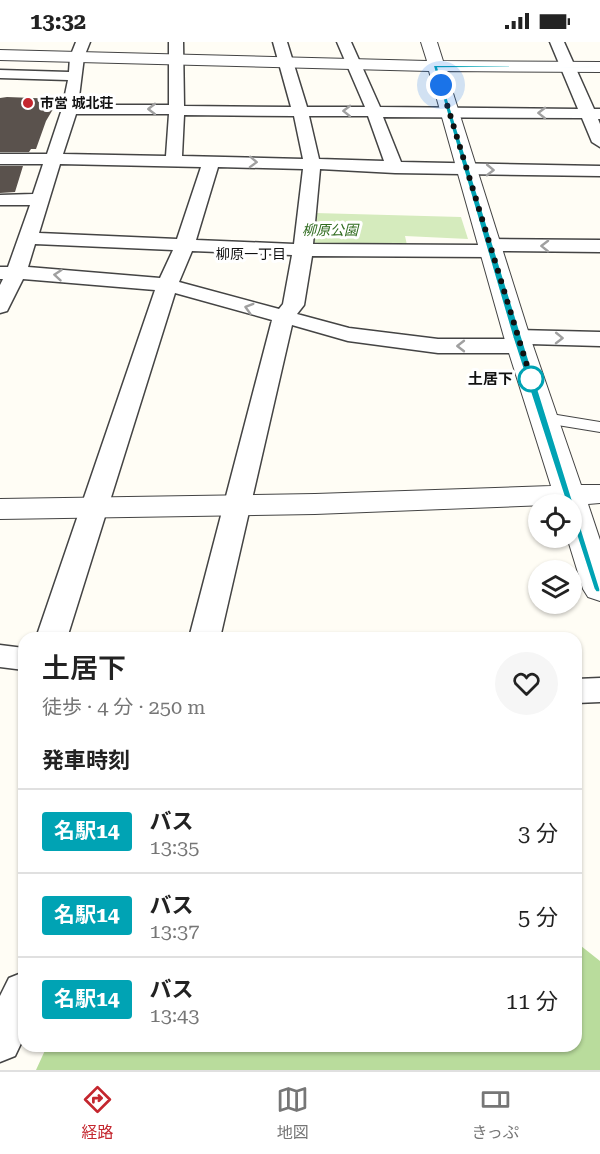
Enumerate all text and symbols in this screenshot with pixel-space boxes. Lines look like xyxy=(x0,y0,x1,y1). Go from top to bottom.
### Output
text: 13:32 xyxy=(30,9,86,34)
your location xyxy=(426,70,456,100)
place label: 市営 城北荘 xyxy=(40,95,114,111)
marker: 市営 城北荘 xyxy=(21,96,35,110)
one-way arrow xyxy=(147,103,156,115)
one-way arrow xyxy=(342,105,351,117)
one-way arrow xyxy=(537,107,546,119)
one-way arrow xyxy=(249,156,258,169)
one-way arrow xyxy=(486,163,495,176)
park label: 柳原公園 xyxy=(302,222,360,238)
one-way arrow xyxy=(540,239,549,252)
district label: 柳原一丁目 xyxy=(216,246,286,262)
one-way arrow xyxy=(54,269,63,282)
one-way arrow xyxy=(245,303,255,316)
one-way arrow xyxy=(554,332,563,344)
one-way arrow xyxy=(457,340,466,352)
marker: 土居下 xyxy=(518,366,544,392)
place label: 土居下 xyxy=(468,370,513,388)
map controls xyxy=(528,494,582,614)
button: locate xyxy=(528,494,582,548)
button: layers xyxy=(528,560,582,614)
text: 土居下 xyxy=(42,652,126,685)
button: heart xyxy=(495,652,558,715)
text: 徒歩 · 4 分 · 250 m xyxy=(42,695,206,719)
text: 発車時刻 xyxy=(42,748,130,773)
text: バス xyxy=(150,809,194,834)
text: 名駅14 xyxy=(54,819,120,843)
text: 3 分 xyxy=(518,821,558,846)
text: 13:35 xyxy=(150,835,199,859)
text: バス xyxy=(150,893,194,918)
text: 名駅14 xyxy=(54,903,120,927)
text: 5 分 xyxy=(518,905,558,930)
text: 13:37 xyxy=(150,919,199,943)
text: バス xyxy=(150,977,194,1002)
text: 名駅14 xyxy=(54,987,120,1011)
text: 11 分 xyxy=(506,989,558,1014)
text: 13:43 xyxy=(150,1003,199,1027)
tab: 経路 xyxy=(81,1083,114,1143)
tab: 地図 xyxy=(276,1083,309,1143)
tab: きっぷ xyxy=(472,1083,519,1143)

